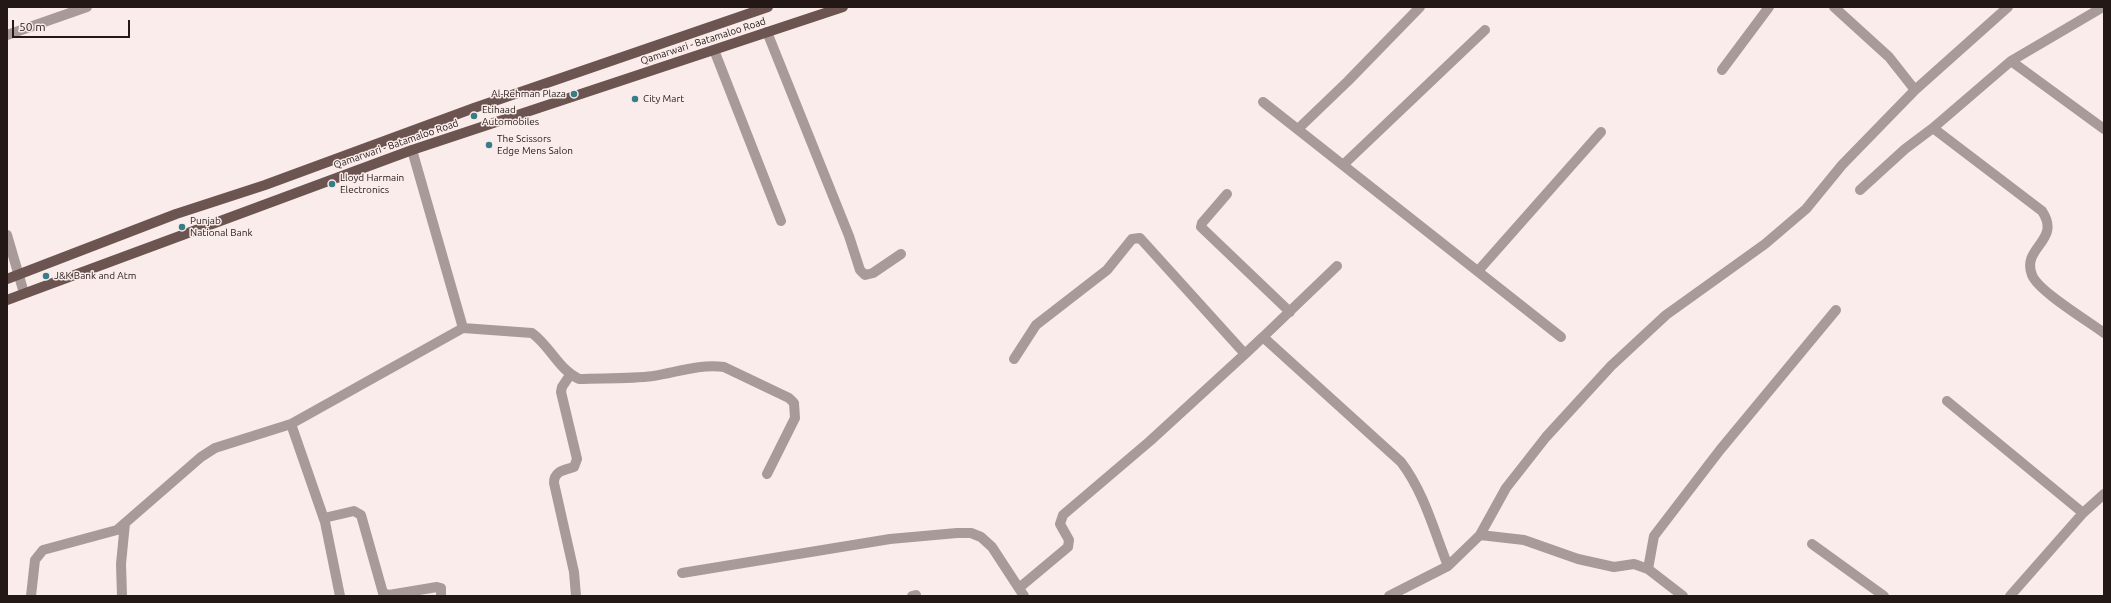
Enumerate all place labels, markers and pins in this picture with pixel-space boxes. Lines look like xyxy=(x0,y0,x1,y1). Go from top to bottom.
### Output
place label: Al-Rehman Plaza xyxy=(491,88,566,100)
marker: Al-Rehman Plaza xyxy=(569,89,579,99)
place label: City Mart xyxy=(643,93,684,105)
marker: City Mart xyxy=(630,94,640,104)
place label: Etihaad Automobiles xyxy=(482,104,539,128)
marker: Etihaad Automobiles xyxy=(469,111,479,121)
place label: The Scissors Edge Mens Salon xyxy=(497,133,573,156)
marker: The Scissors Edge Mens Salon xyxy=(484,140,494,150)
place label: Lloyd Harmain Electronics xyxy=(340,172,404,196)
marker: Lloyd Harmain Electronics xyxy=(327,179,337,189)
place label: Punjab National Bank xyxy=(190,215,252,238)
marker: Punjab National Bank xyxy=(177,222,187,232)
place label: J&K Bank and Atm xyxy=(54,270,136,282)
marker: J&K Bank and Atm xyxy=(41,271,51,281)

